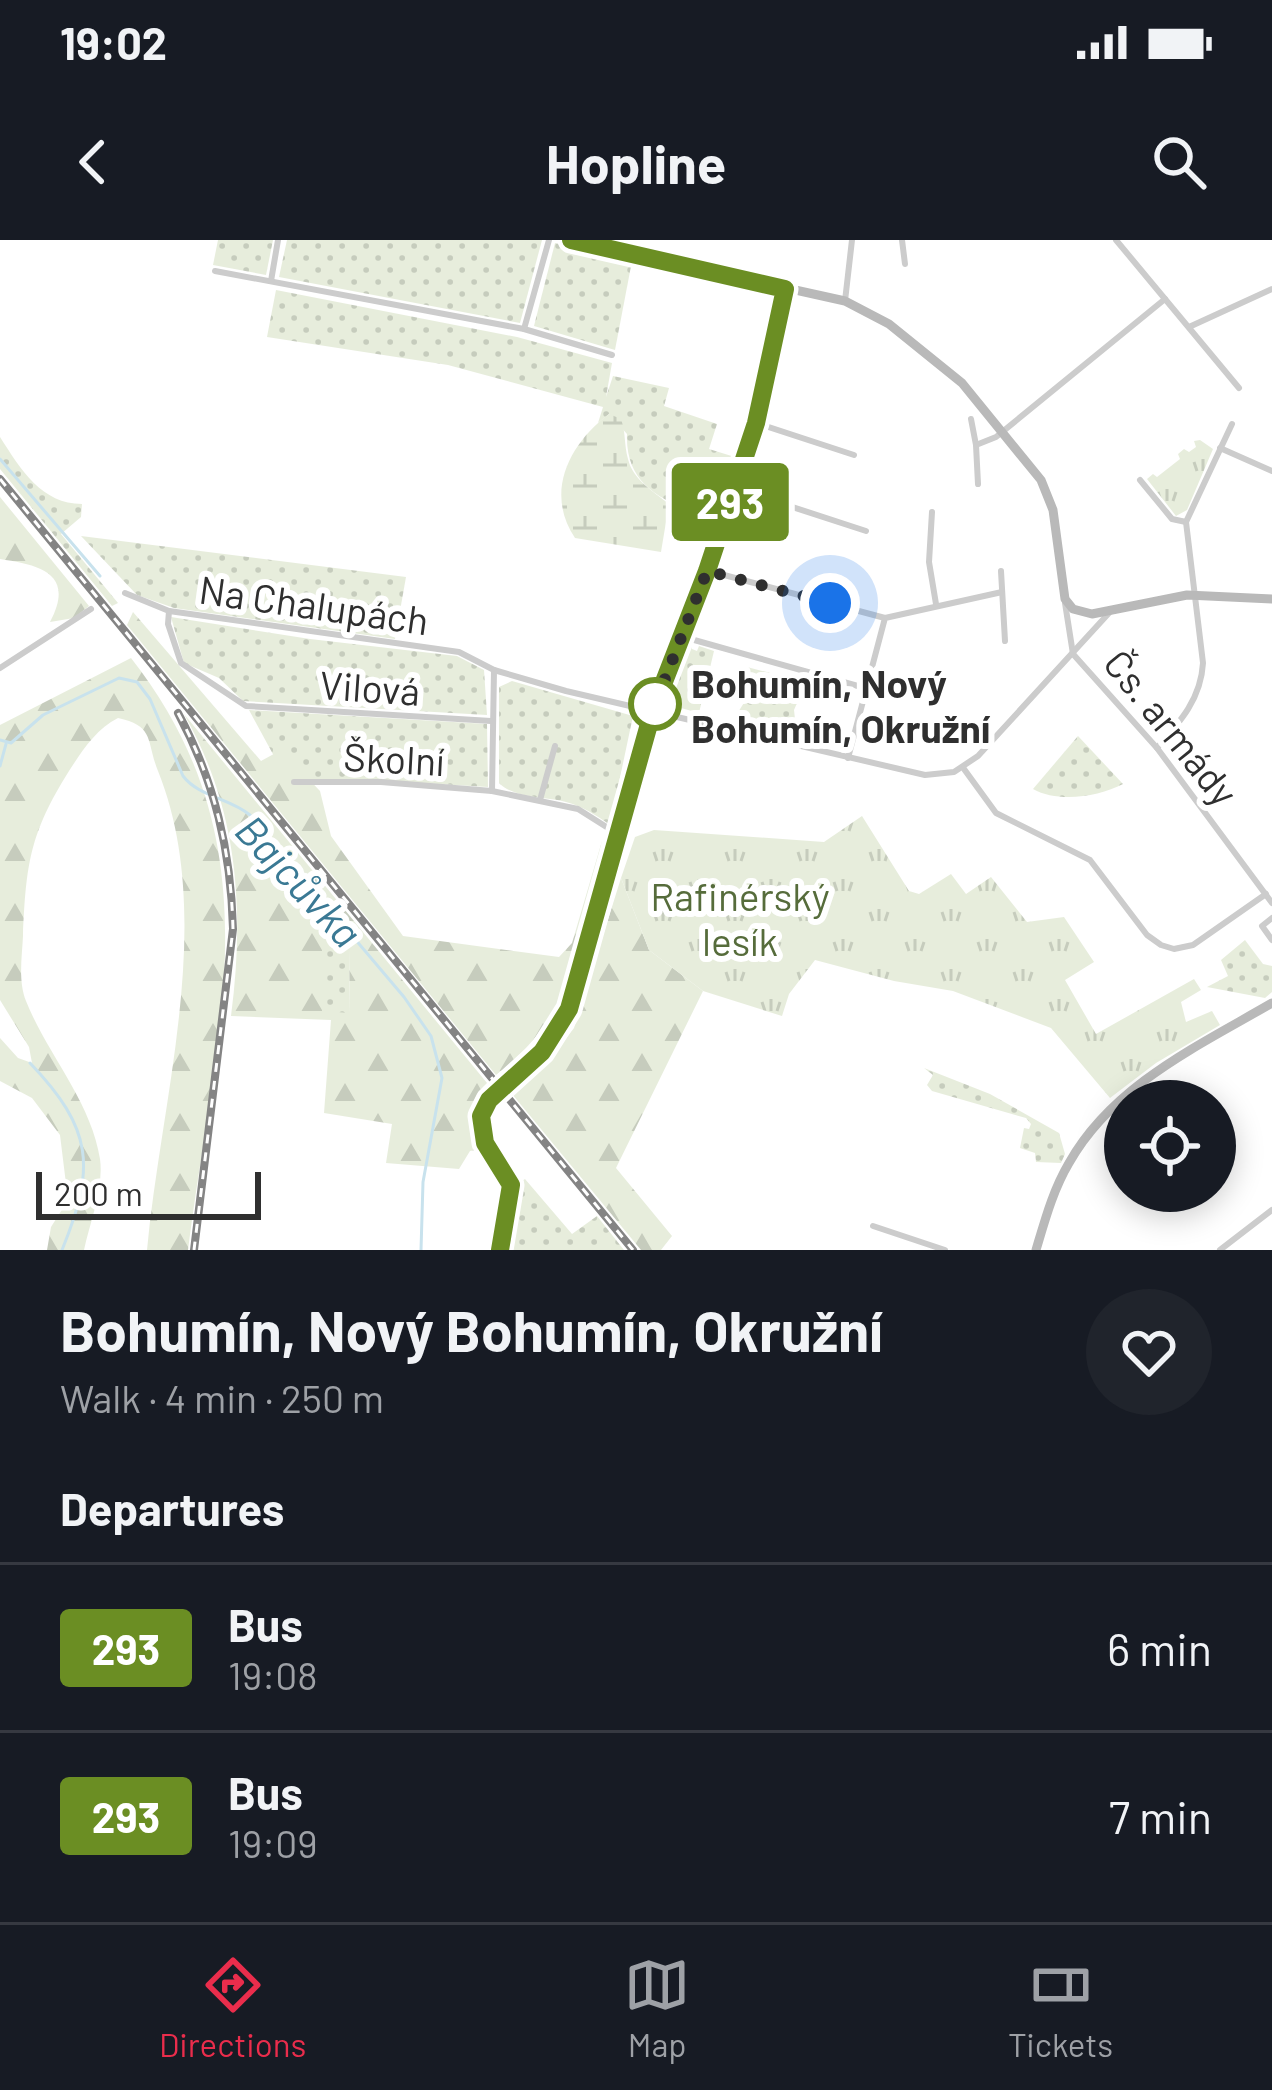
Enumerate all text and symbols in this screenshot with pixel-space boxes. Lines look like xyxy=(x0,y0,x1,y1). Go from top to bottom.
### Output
text: 19:02 xyxy=(60,15,167,69)
icon: back xyxy=(60,129,126,195)
icon: search xyxy=(1146,129,1212,195)
text: Hopline xyxy=(546,130,726,195)
line badge: 293 xyxy=(661,463,799,541)
text: 293 xyxy=(696,477,764,527)
street label: Na Chalupách xyxy=(196,565,432,643)
your location xyxy=(800,573,860,633)
street label: Čs. armády xyxy=(1095,640,1249,814)
place label: Bohumín, Nový Bohumín, Okružní xyxy=(691,659,991,751)
street label: Vilová xyxy=(318,660,422,714)
marker: Bohumín, Nový Bohumín, Okružní xyxy=(630,679,680,729)
street label: Školní xyxy=(342,732,446,784)
water label: Bajcůvka xyxy=(226,804,373,957)
park label: Rafinérský lesík xyxy=(650,872,830,964)
map controls xyxy=(1104,1080,1236,1212)
button: locate xyxy=(1104,1080,1236,1212)
scale bar xyxy=(36,1166,261,1219)
text: 200 m xyxy=(54,1173,143,1213)
button: heart xyxy=(1086,1289,1212,1415)
text: Bohumín, Nový Bohumín, Okružní xyxy=(60,1295,883,1363)
text: Walk · 4 min · 250 m xyxy=(60,1374,384,1421)
text: Departures xyxy=(60,1481,284,1535)
text: Bus xyxy=(228,1597,303,1651)
text: 6 min xyxy=(1107,1621,1212,1675)
text: 293 xyxy=(92,1623,160,1673)
text: 19:08 xyxy=(228,1651,318,1698)
text: Bus xyxy=(228,1765,303,1819)
text: 7 min xyxy=(1109,1789,1212,1843)
text: 293 xyxy=(92,1791,160,1841)
text: 19:09 xyxy=(228,1819,318,1866)
tab: Directions xyxy=(159,1952,306,2064)
tab: Map xyxy=(624,1952,690,2064)
tab: Tickets xyxy=(1008,1952,1113,2064)

